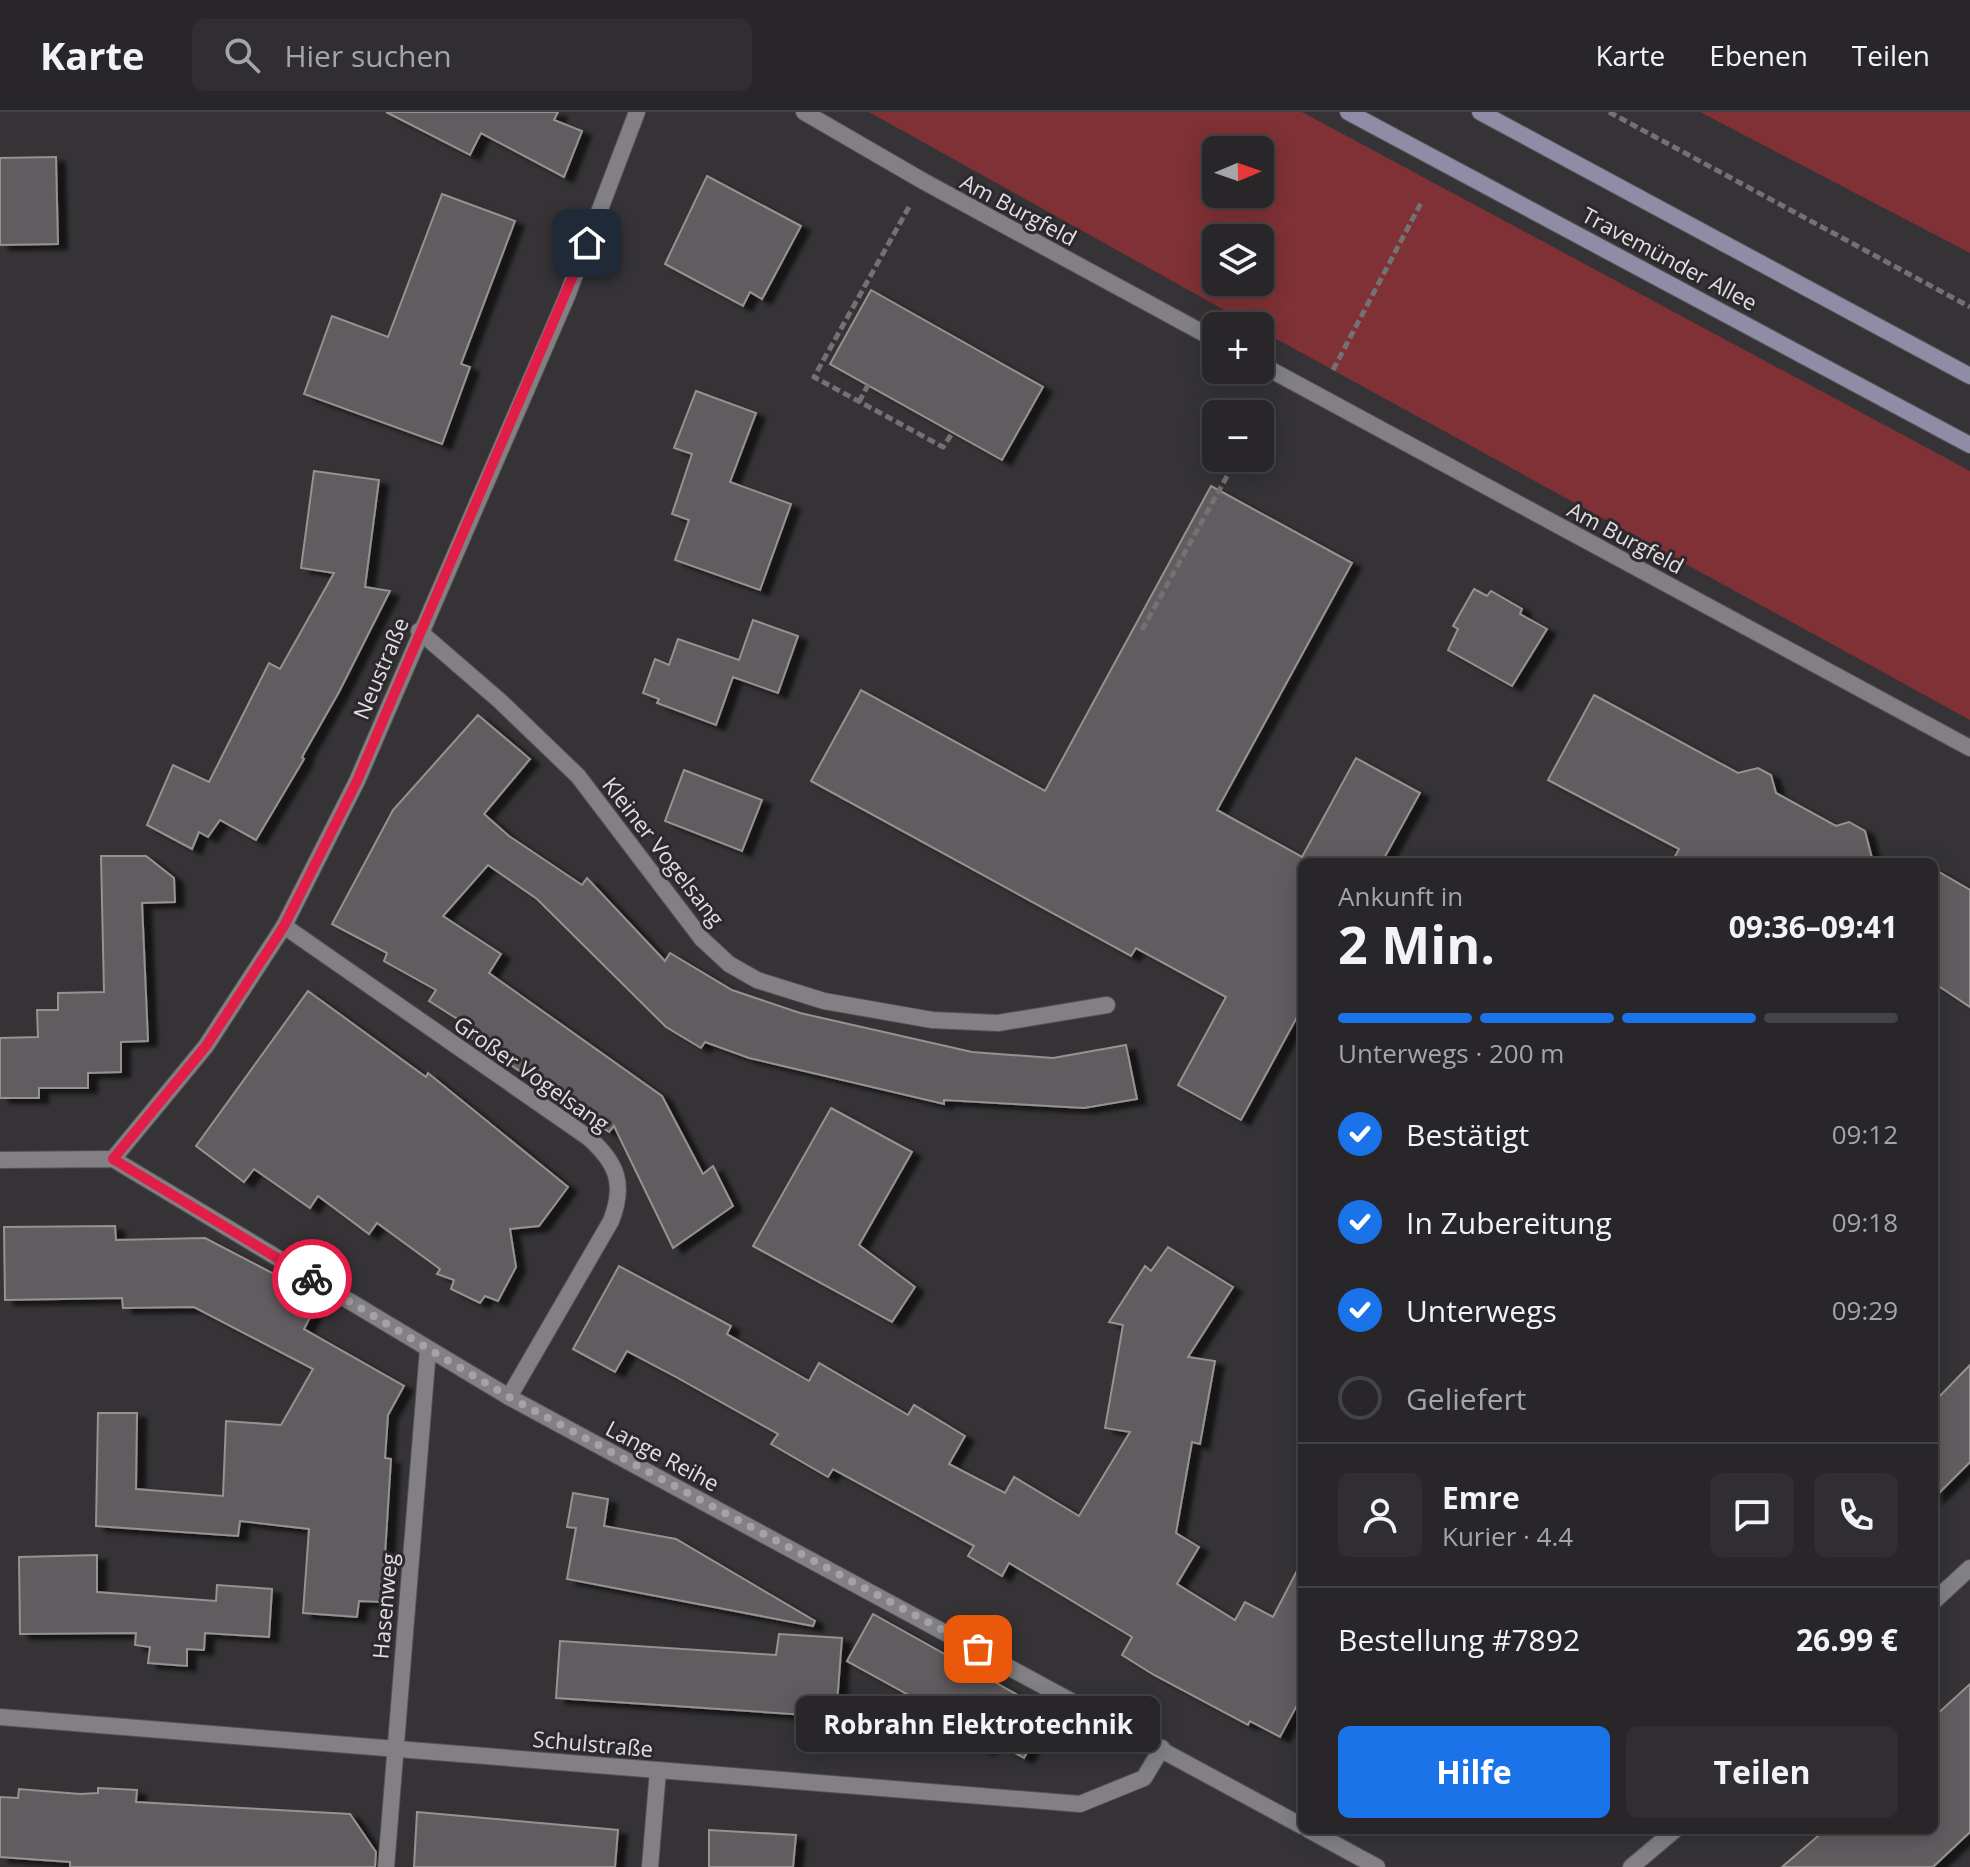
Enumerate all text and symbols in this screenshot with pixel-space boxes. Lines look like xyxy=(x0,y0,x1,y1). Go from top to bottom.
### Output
search box xyxy=(192,19,752,91)
text: Karte xyxy=(40,29,144,81)
icon: search xyxy=(220,33,264,77)
text: Hier suchen xyxy=(284,35,452,76)
text: Karte xyxy=(1595,36,1665,74)
text: Ebenen xyxy=(1709,36,1808,74)
text: Teilen xyxy=(1852,36,1930,74)
north arrow xyxy=(1202,136,1274,208)
map controls xyxy=(1202,136,1274,472)
street label: Am Burgfeld xyxy=(956,166,1082,252)
street label: Travemünder Allee xyxy=(1577,199,1763,317)
pin xyxy=(553,209,621,277)
icon: home xyxy=(565,221,609,265)
button: layers xyxy=(1202,224,1274,296)
button: + xyxy=(1202,312,1274,384)
button: − xyxy=(1202,400,1274,472)
street label: Am Burgfeld xyxy=(1563,494,1689,580)
street label: Neustraße xyxy=(345,612,415,724)
street label: Kleiner Vogelsang xyxy=(596,770,732,932)
text: Ankunft in xyxy=(1338,878,1463,914)
text: 09:36–09:41 xyxy=(1729,906,1898,947)
text: 2 Min. xyxy=(1338,908,1495,979)
street label: Großer Vogelsang xyxy=(448,1008,616,1138)
text: Unterwegs · 200 m xyxy=(1338,1035,1564,1071)
icon: check xyxy=(1338,1112,1382,1156)
text: Bestätigt xyxy=(1406,1114,1529,1155)
text: 09:12 xyxy=(1832,1116,1898,1152)
icon: check xyxy=(1338,1200,1382,1244)
text: In Zubereitung xyxy=(1406,1202,1612,1243)
text: 09:18 xyxy=(1832,1204,1898,1240)
courier xyxy=(272,1239,352,1319)
icon: bike xyxy=(290,1257,334,1301)
icon: check xyxy=(1338,1288,1382,1332)
text: Unterwegs xyxy=(1406,1290,1557,1331)
text: 09:29 xyxy=(1832,1292,1898,1328)
text: Geliefert xyxy=(1406,1378,1527,1419)
street label: Lange Reihe xyxy=(601,1413,725,1497)
button: person xyxy=(1338,1473,1422,1557)
button: chat xyxy=(1710,1473,1794,1557)
button: phone xyxy=(1814,1473,1898,1557)
text: Emre xyxy=(1442,1477,1520,1518)
text: Kurier · 4.4 xyxy=(1442,1518,1573,1554)
street label: Hasenweg xyxy=(364,1552,404,1660)
pin xyxy=(944,1615,1012,1683)
text: Bestellung #7892 xyxy=(1338,1619,1580,1660)
text: 26.99 € xyxy=(1796,1619,1898,1660)
icon: bag xyxy=(956,1627,1000,1671)
callout: Robrahn Elektrotechnik xyxy=(796,1697,1160,1753)
text: Robrahn Elektrotechnik xyxy=(823,1706,1133,1742)
street label: Schulstraße xyxy=(532,1723,654,1763)
button: Hilfe xyxy=(1338,1726,1610,1818)
button: Teilen xyxy=(1626,1726,1898,1818)

